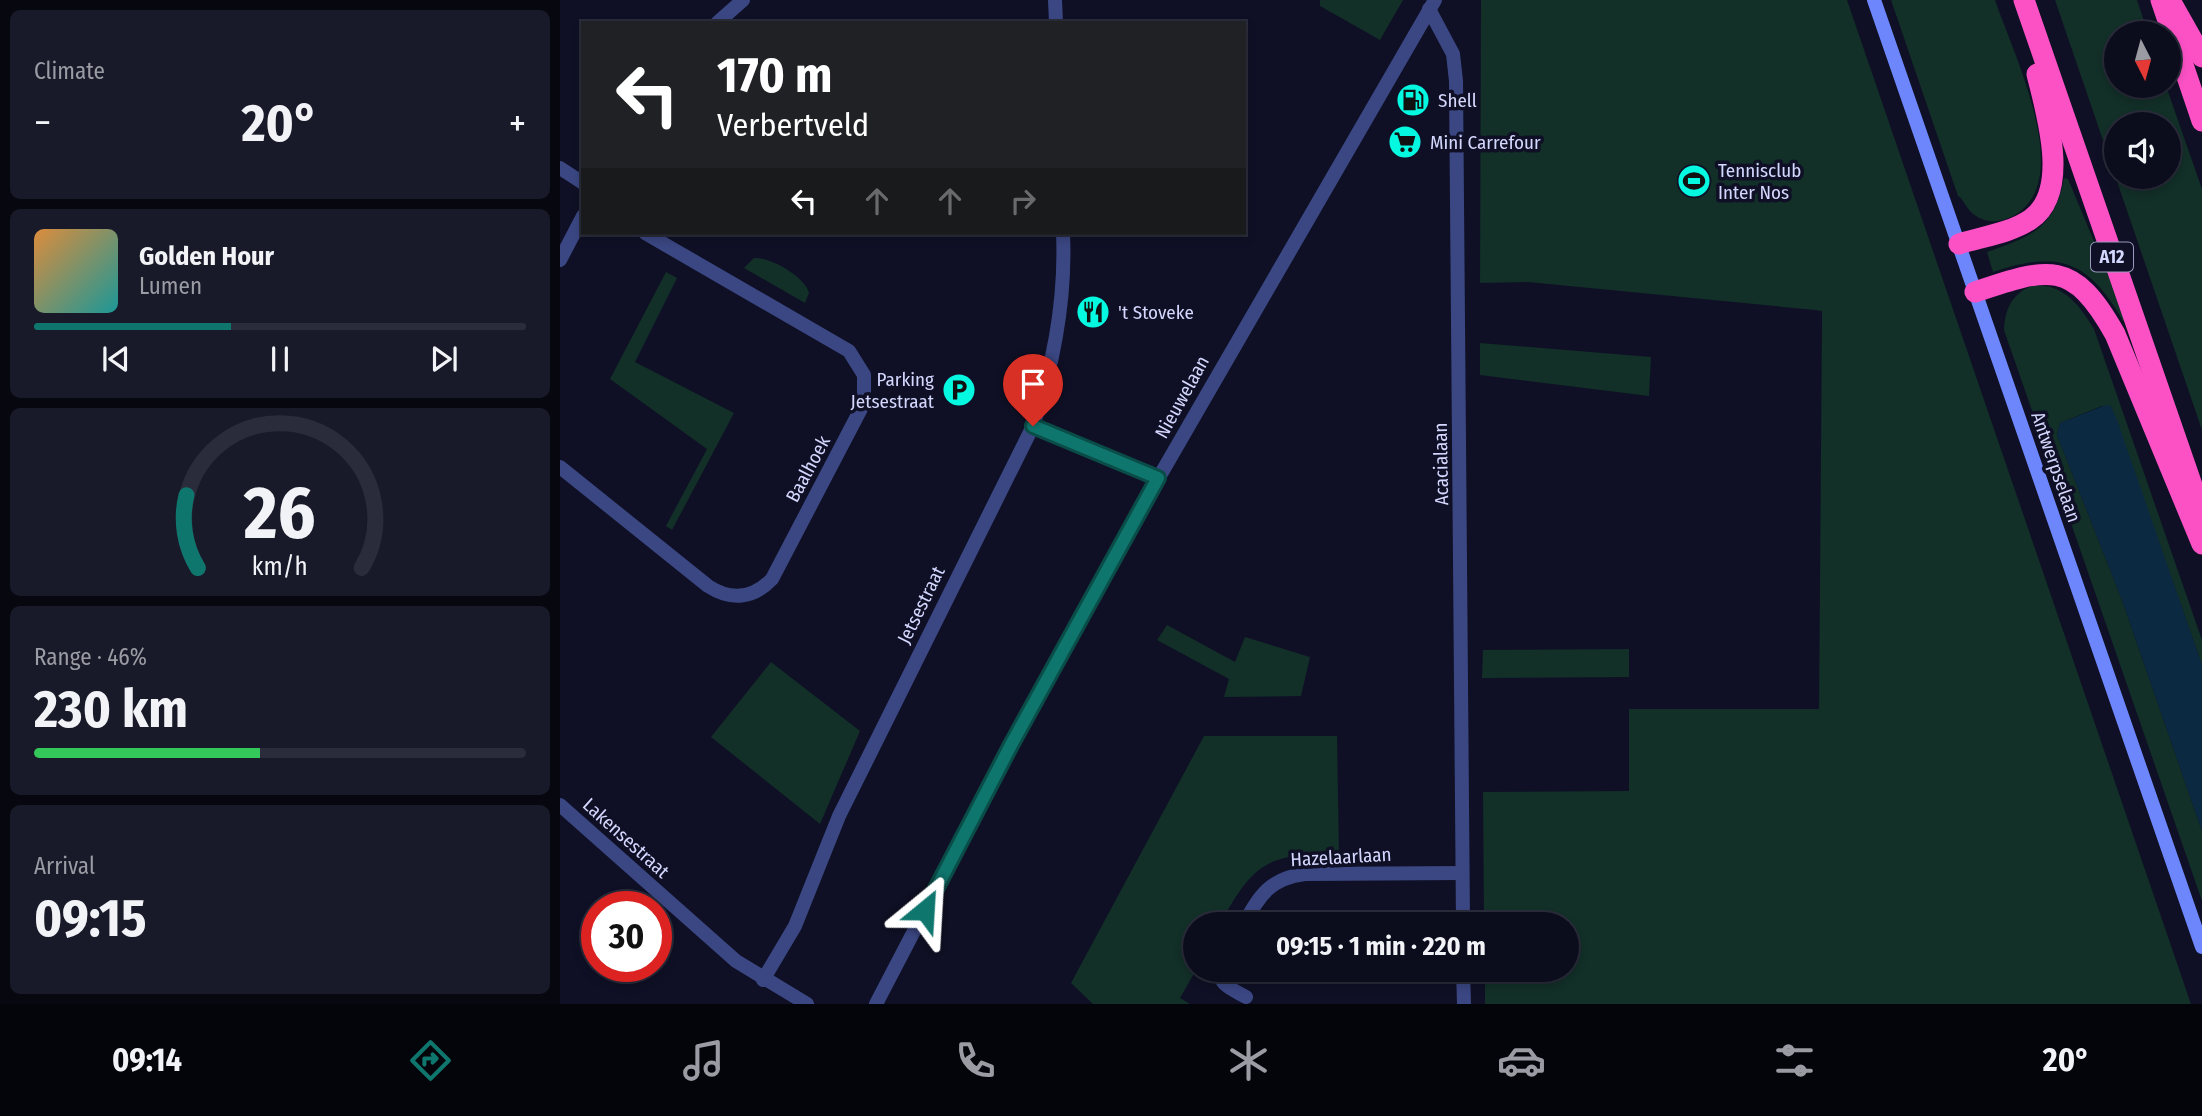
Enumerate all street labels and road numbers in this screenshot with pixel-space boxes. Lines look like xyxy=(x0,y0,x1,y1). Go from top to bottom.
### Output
road number: A12 xyxy=(2091,243,2133,272)
street label: Nieuwelaan xyxy=(1150,352,1214,442)
street label: Antwerpselaan xyxy=(2026,409,2086,525)
street label: Acacialaan xyxy=(1429,422,1453,506)
street label: Baalhoek xyxy=(781,432,835,506)
street label: Jetsestraat xyxy=(892,562,950,648)
street label: Lakensestraat xyxy=(578,793,675,883)
street label: Hazelaarlaan xyxy=(1290,843,1392,871)

